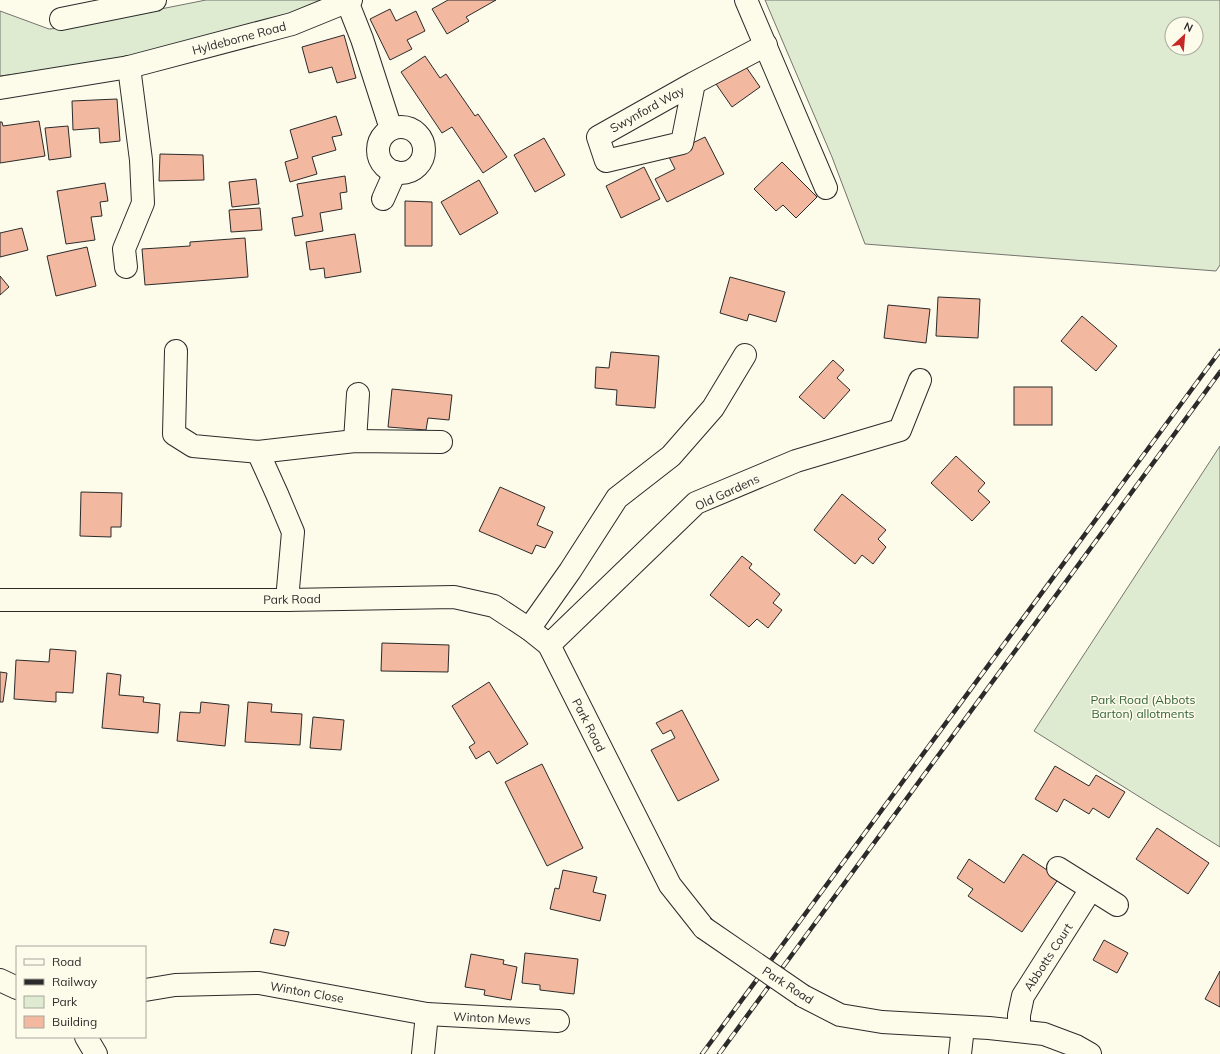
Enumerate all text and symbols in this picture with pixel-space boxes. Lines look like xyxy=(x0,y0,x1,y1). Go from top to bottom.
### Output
north arrow xyxy=(1164,16,1204,56)
street label: Hyldeborne Road xyxy=(190,18,288,58)
text: N xyxy=(1182,19,1195,35)
street label: Swynford Way xyxy=(607,82,687,136)
street label: Old Gardens xyxy=(692,471,762,513)
street label: Park Road xyxy=(263,591,321,607)
park label: Park Road (Abbots Barton) allotments xyxy=(1091,692,1196,721)
street label: Park Road xyxy=(569,696,609,754)
street label: Abbotts Court xyxy=(1021,920,1075,994)
legend xyxy=(16,946,146,1038)
text: Road xyxy=(52,954,81,969)
street label: Park Road xyxy=(760,963,816,1007)
text: Railway xyxy=(52,974,98,989)
street label: Winton Close xyxy=(269,978,345,1006)
text: Park xyxy=(52,994,78,1009)
street label: Winton Mews xyxy=(453,1008,531,1028)
text: Building xyxy=(52,1014,97,1029)

